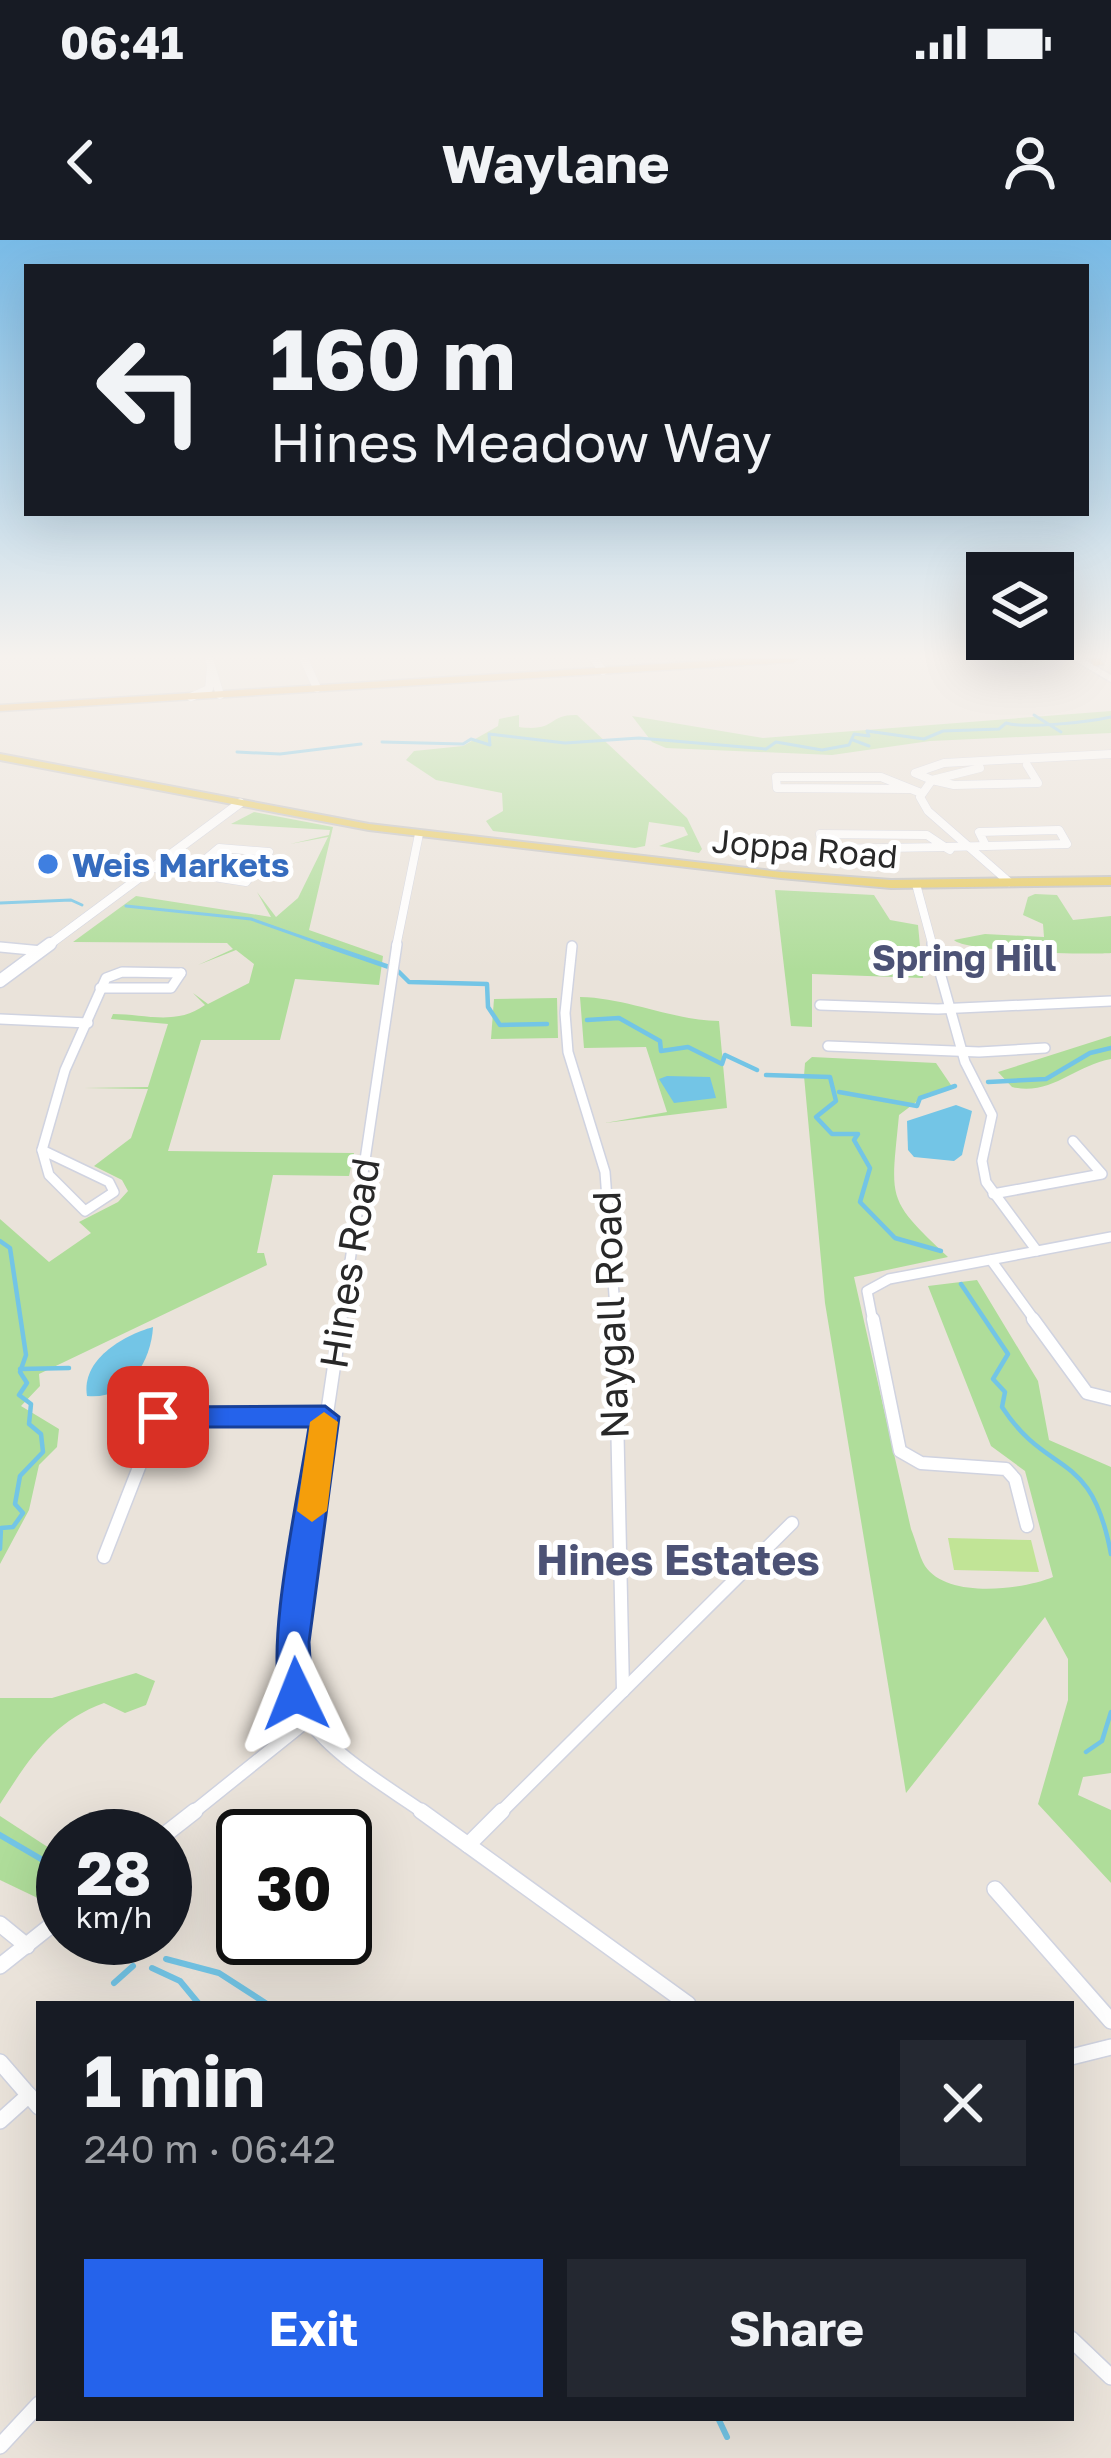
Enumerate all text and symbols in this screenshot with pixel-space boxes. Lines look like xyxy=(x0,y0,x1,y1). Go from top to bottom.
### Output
text: 06:41 xyxy=(60,15,184,69)
icon: back xyxy=(48,129,114,195)
icon: person xyxy=(997,129,1063,195)
text: Waylane xyxy=(441,130,670,195)
text: 160 m xyxy=(270,308,516,408)
icon: left xyxy=(72,312,228,468)
text: Hines Meadow Way xyxy=(270,409,772,474)
map controls xyxy=(966,552,1074,660)
button: layers xyxy=(966,552,1074,660)
street label: Joppa Road xyxy=(710,820,900,876)
place label: Weis Markets xyxy=(72,845,289,884)
marker: Weis Markets xyxy=(35,851,61,877)
district label: Spring Hill xyxy=(872,936,1056,979)
street label: Hines Road xyxy=(309,1154,389,1372)
street label: Naygall Road xyxy=(582,1190,638,1440)
pin xyxy=(107,1366,209,1468)
icon: arrive xyxy=(125,1384,191,1450)
district label: Hines Estates xyxy=(536,1534,820,1584)
position arrow xyxy=(233,1631,359,1757)
speed limit sign: 30 xyxy=(216,1809,372,1965)
text: 28 xyxy=(76,1836,151,1908)
text: km/h xyxy=(76,1899,152,1935)
text: 1 min xyxy=(84,2036,265,2123)
button: close xyxy=(900,2040,1026,2166)
text: 240 m · 06:42 xyxy=(84,2125,336,2172)
button: Exit xyxy=(84,2259,543,2397)
button: Share xyxy=(567,2259,1026,2397)

